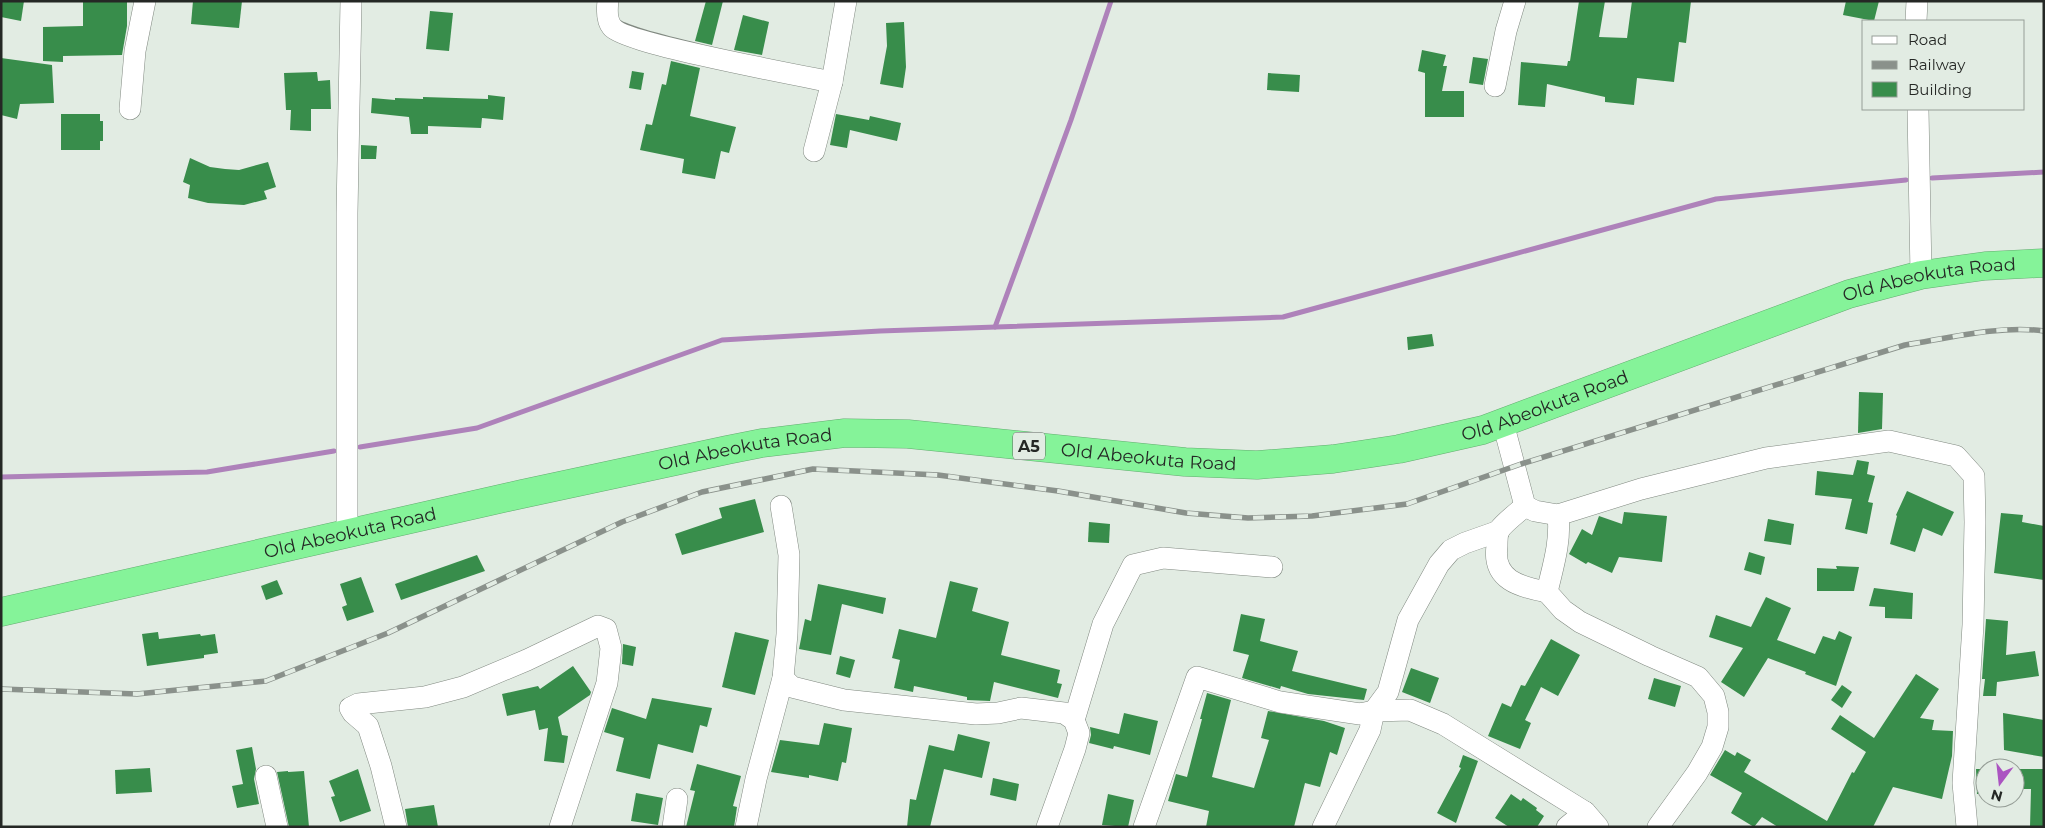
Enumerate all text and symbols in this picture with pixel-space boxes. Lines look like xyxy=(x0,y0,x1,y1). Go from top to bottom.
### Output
legend xyxy=(1862,20,2025,110)
text: Road xyxy=(1908,30,1947,49)
text: Railway xyxy=(1908,55,1966,74)
text: Building xyxy=(1908,80,1972,99)
street label: Old Abeokuta Road xyxy=(1840,253,2016,306)
street label: Old Abeokuta Road xyxy=(1459,366,1632,446)
street label: Old Abeokuta Road xyxy=(656,424,833,475)
road number: A5 xyxy=(1013,432,1045,460)
street label: Old Abeokuta Road xyxy=(1060,439,1237,475)
street label: Old Abeokuta Road xyxy=(262,503,439,563)
north arrow xyxy=(1975,758,2025,808)
text: N xyxy=(1989,785,2004,806)

